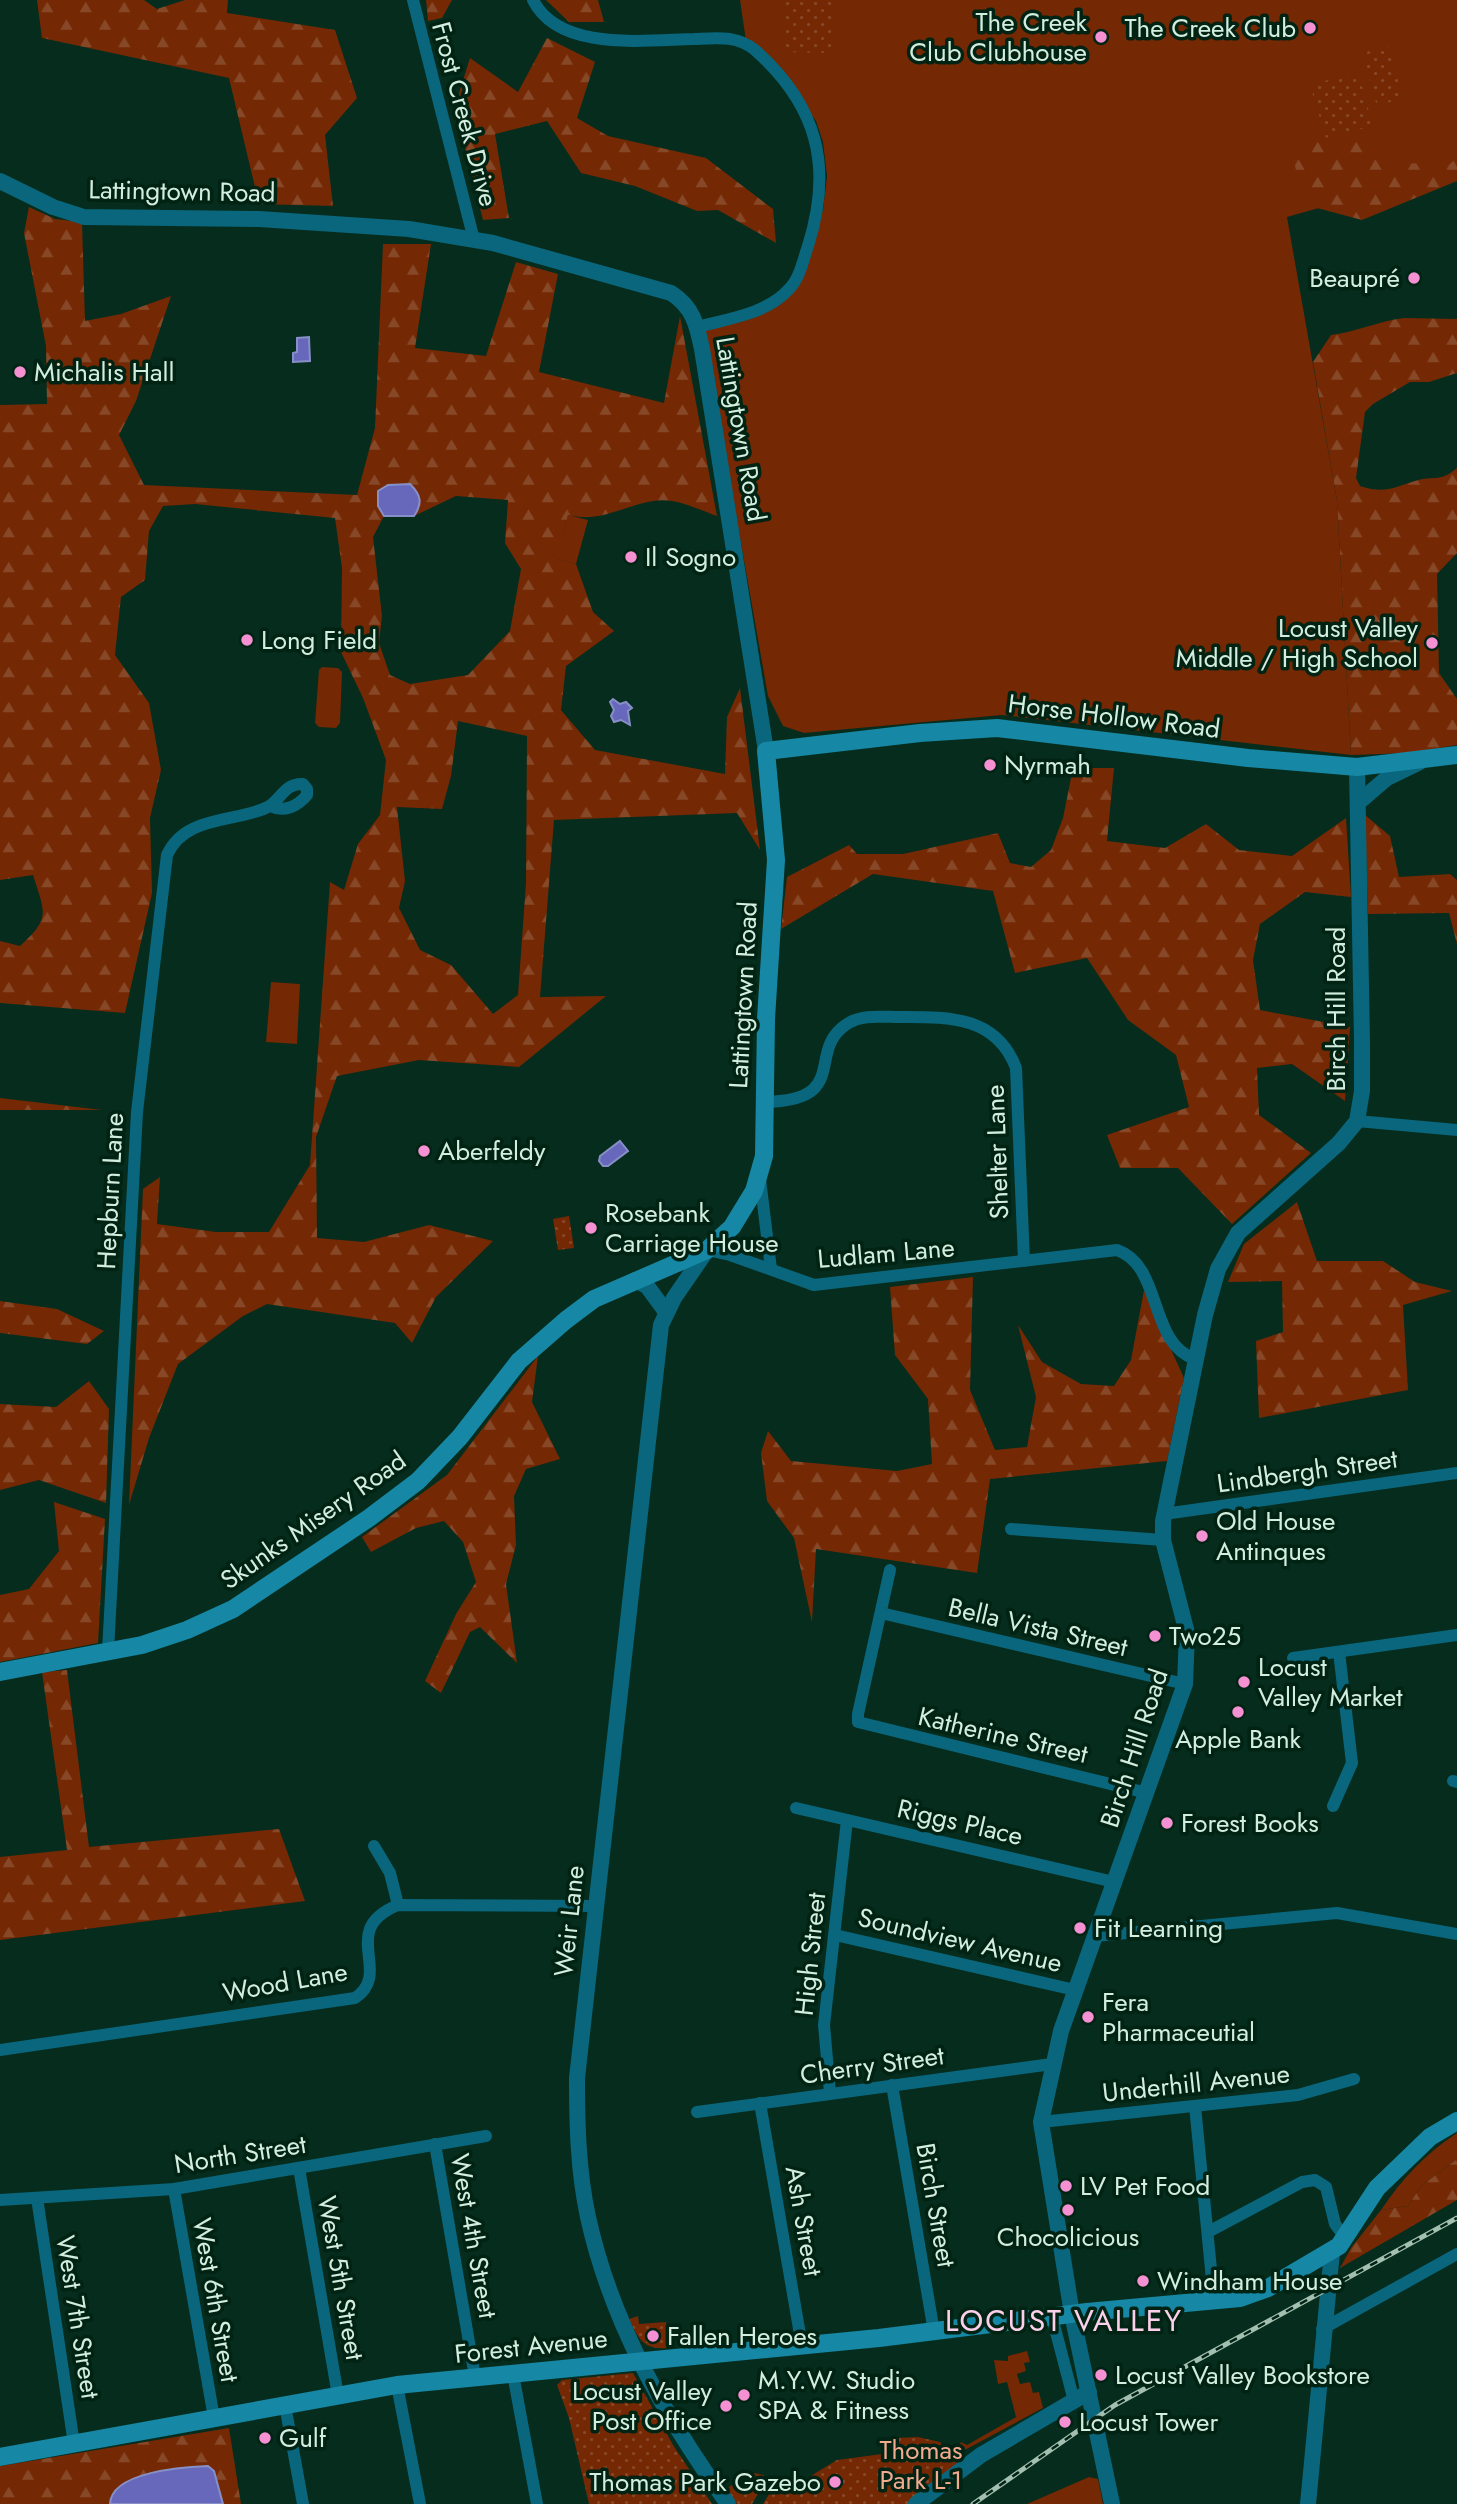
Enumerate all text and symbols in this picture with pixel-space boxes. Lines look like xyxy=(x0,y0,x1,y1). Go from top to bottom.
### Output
place label: The Creek Club Clubhouse xyxy=(909,3,1088,71)
place label: The Creek Club xyxy=(1124,9,1296,47)
street label: Frost Creek Drive xyxy=(422,17,508,211)
marker: The Creek Club xyxy=(1302,20,1318,36)
marker: The Creek Club Clubhouse xyxy=(1093,29,1109,45)
street label: Lattingtown Road xyxy=(88,170,276,212)
place label: Beaupré xyxy=(1309,259,1400,297)
marker: Beaupré xyxy=(1406,270,1422,286)
street label: Lattingtown Road xyxy=(706,334,776,524)
place label: Michalis Hall xyxy=(34,353,174,391)
marker: Michalis Hall xyxy=(12,364,28,380)
place label: Il Sogno xyxy=(645,538,736,576)
marker: Il Sogno xyxy=(623,549,639,565)
place label: Locust Valley Middle / High School xyxy=(1176,609,1419,677)
place label: Long Field xyxy=(261,621,377,659)
marker: Long Field xyxy=(239,632,255,648)
marker: Locust Valley Middle / High School xyxy=(1424,635,1440,651)
street label: Horse Hollow Road xyxy=(1006,684,1222,748)
place label: Nyrmah xyxy=(1004,746,1091,784)
marker: Nyrmah xyxy=(982,757,998,773)
street label: Lattingtown Road xyxy=(719,901,767,1089)
street label: Birch Hill Road xyxy=(1317,927,1355,1091)
street label: Shelter Lane xyxy=(976,1084,1018,1220)
street label: Hepburn Lane xyxy=(87,1112,133,1270)
place label: Aberfeldy xyxy=(438,1132,546,1170)
marker: Aberfeldy xyxy=(416,1143,432,1159)
place label: Rosebank Carriage House xyxy=(605,1194,779,1262)
marker: Rosebank Carriage House xyxy=(583,1220,599,1236)
street label: Ludlam Lane xyxy=(816,1228,956,1278)
street label: Lindbergh Street xyxy=(1214,1439,1400,1502)
street label: Skunks Misery Road xyxy=(212,1442,414,1598)
place label: Old House Antinques xyxy=(1216,1502,1335,1570)
marker: Old House Antinques xyxy=(1194,1528,1210,1544)
street label: Bella Vista Street xyxy=(944,1588,1132,1666)
place label: Two25 xyxy=(1169,1617,1241,1655)
marker: Two25 xyxy=(1147,1628,1163,1644)
place label: Locust Valley Market xyxy=(1258,1648,1403,1716)
street label: Birch Hill Road xyxy=(1090,1664,1178,1832)
marker: Locust Valley Market xyxy=(1236,1674,1252,1690)
street label: Katherine Street xyxy=(914,1697,1092,1773)
marker: Apple Bank xyxy=(1230,1704,1246,1720)
place label: Apple Bank xyxy=(1175,1720,1302,1758)
street label: Riggs Place xyxy=(893,1789,1027,1855)
place label: Forest Books xyxy=(1181,1804,1319,1842)
marker: Forest Books xyxy=(1159,1815,1175,1831)
street label: Weir Lane xyxy=(544,1863,594,1979)
street label: High Street xyxy=(785,1890,835,2017)
street label: Soundview Avenue xyxy=(854,1898,1066,1982)
place label: Fit Learning xyxy=(1094,1909,1223,1947)
marker: Fit Learning xyxy=(1072,1920,1088,1936)
street label: Wood Lane xyxy=(220,1952,350,2012)
place label: Fera Pharmaceutial xyxy=(1102,1983,1255,2051)
marker: Fera Pharmaceutial xyxy=(1080,2009,1096,2025)
street label: Cherry Street xyxy=(798,2036,947,2094)
street label: Underhill Avenue xyxy=(1100,2054,1292,2112)
street label: North Street xyxy=(171,2125,309,2183)
street label: Birch Street xyxy=(906,2140,966,2271)
street label: West 4th Street xyxy=(441,2151,507,2322)
street label: Ash Street xyxy=(776,2163,832,2280)
place label: LV Pet Food xyxy=(1080,2167,1210,2205)
marker: LV Pet Food xyxy=(1058,2178,1074,2194)
street label: West 5th Street xyxy=(308,2193,374,2364)
marker: Chocolicious xyxy=(1060,2202,1076,2218)
street label: West 6th Street xyxy=(183,2215,249,2386)
place label: Chocolicious xyxy=(997,2218,1139,2256)
street label: West 7th Street xyxy=(46,2233,110,2402)
place label: Windham House xyxy=(1157,2262,1343,2300)
marker: Windham House xyxy=(1135,2273,1151,2289)
district label: LOCUST VALLEY xyxy=(945,2299,1183,2342)
place label: Fallen Heroes xyxy=(667,2317,817,2355)
street label: Forest Avenue xyxy=(453,2319,609,2373)
marker: Fallen Heroes xyxy=(645,2328,661,2344)
place label: Locust Valley Bookstore xyxy=(1115,2356,1370,2394)
place label: M.Y.W. Studio SPA & Fitness xyxy=(758,2361,915,2429)
marker: Locust Valley Bookstore xyxy=(1093,2367,1109,2383)
place label: Locust Valley Post Office xyxy=(572,2372,713,2440)
marker: M.Y.W. Studio SPA & Fitness xyxy=(736,2387,752,2403)
marker: Locust Valley Post Office xyxy=(718,2398,734,2414)
place label: Locust Tower xyxy=(1079,2403,1218,2441)
marker: Locust Tower xyxy=(1057,2414,1073,2430)
place label: Gulf xyxy=(279,2419,327,2457)
marker: Gulf xyxy=(257,2430,273,2446)
park label: Thomas Park L-1 xyxy=(879,2431,963,2499)
place label: Thomas Park Gazebo xyxy=(589,2463,821,2501)
marker: Thomas Park Gazebo xyxy=(827,2474,843,2490)

